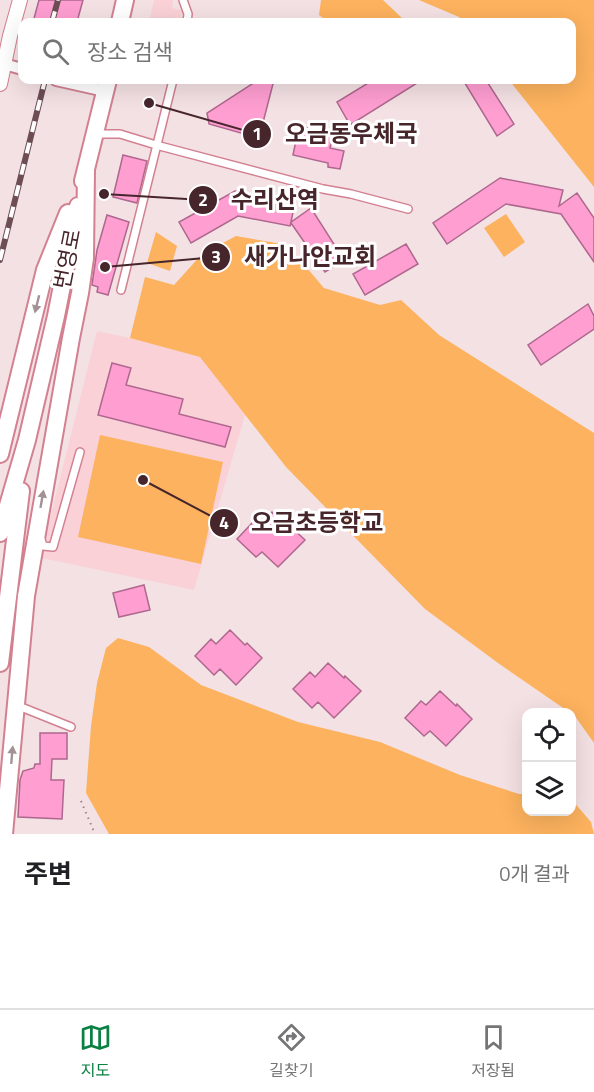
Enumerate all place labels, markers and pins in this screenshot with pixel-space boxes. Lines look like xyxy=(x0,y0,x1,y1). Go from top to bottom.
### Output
callout: 오금동우체국 xyxy=(242,113,429,155)
callout: 수리산역 xyxy=(188,179,331,221)
callout: 새가나안교회 xyxy=(201,236,388,278)
callout: 오금초등학교 xyxy=(209,502,396,544)

